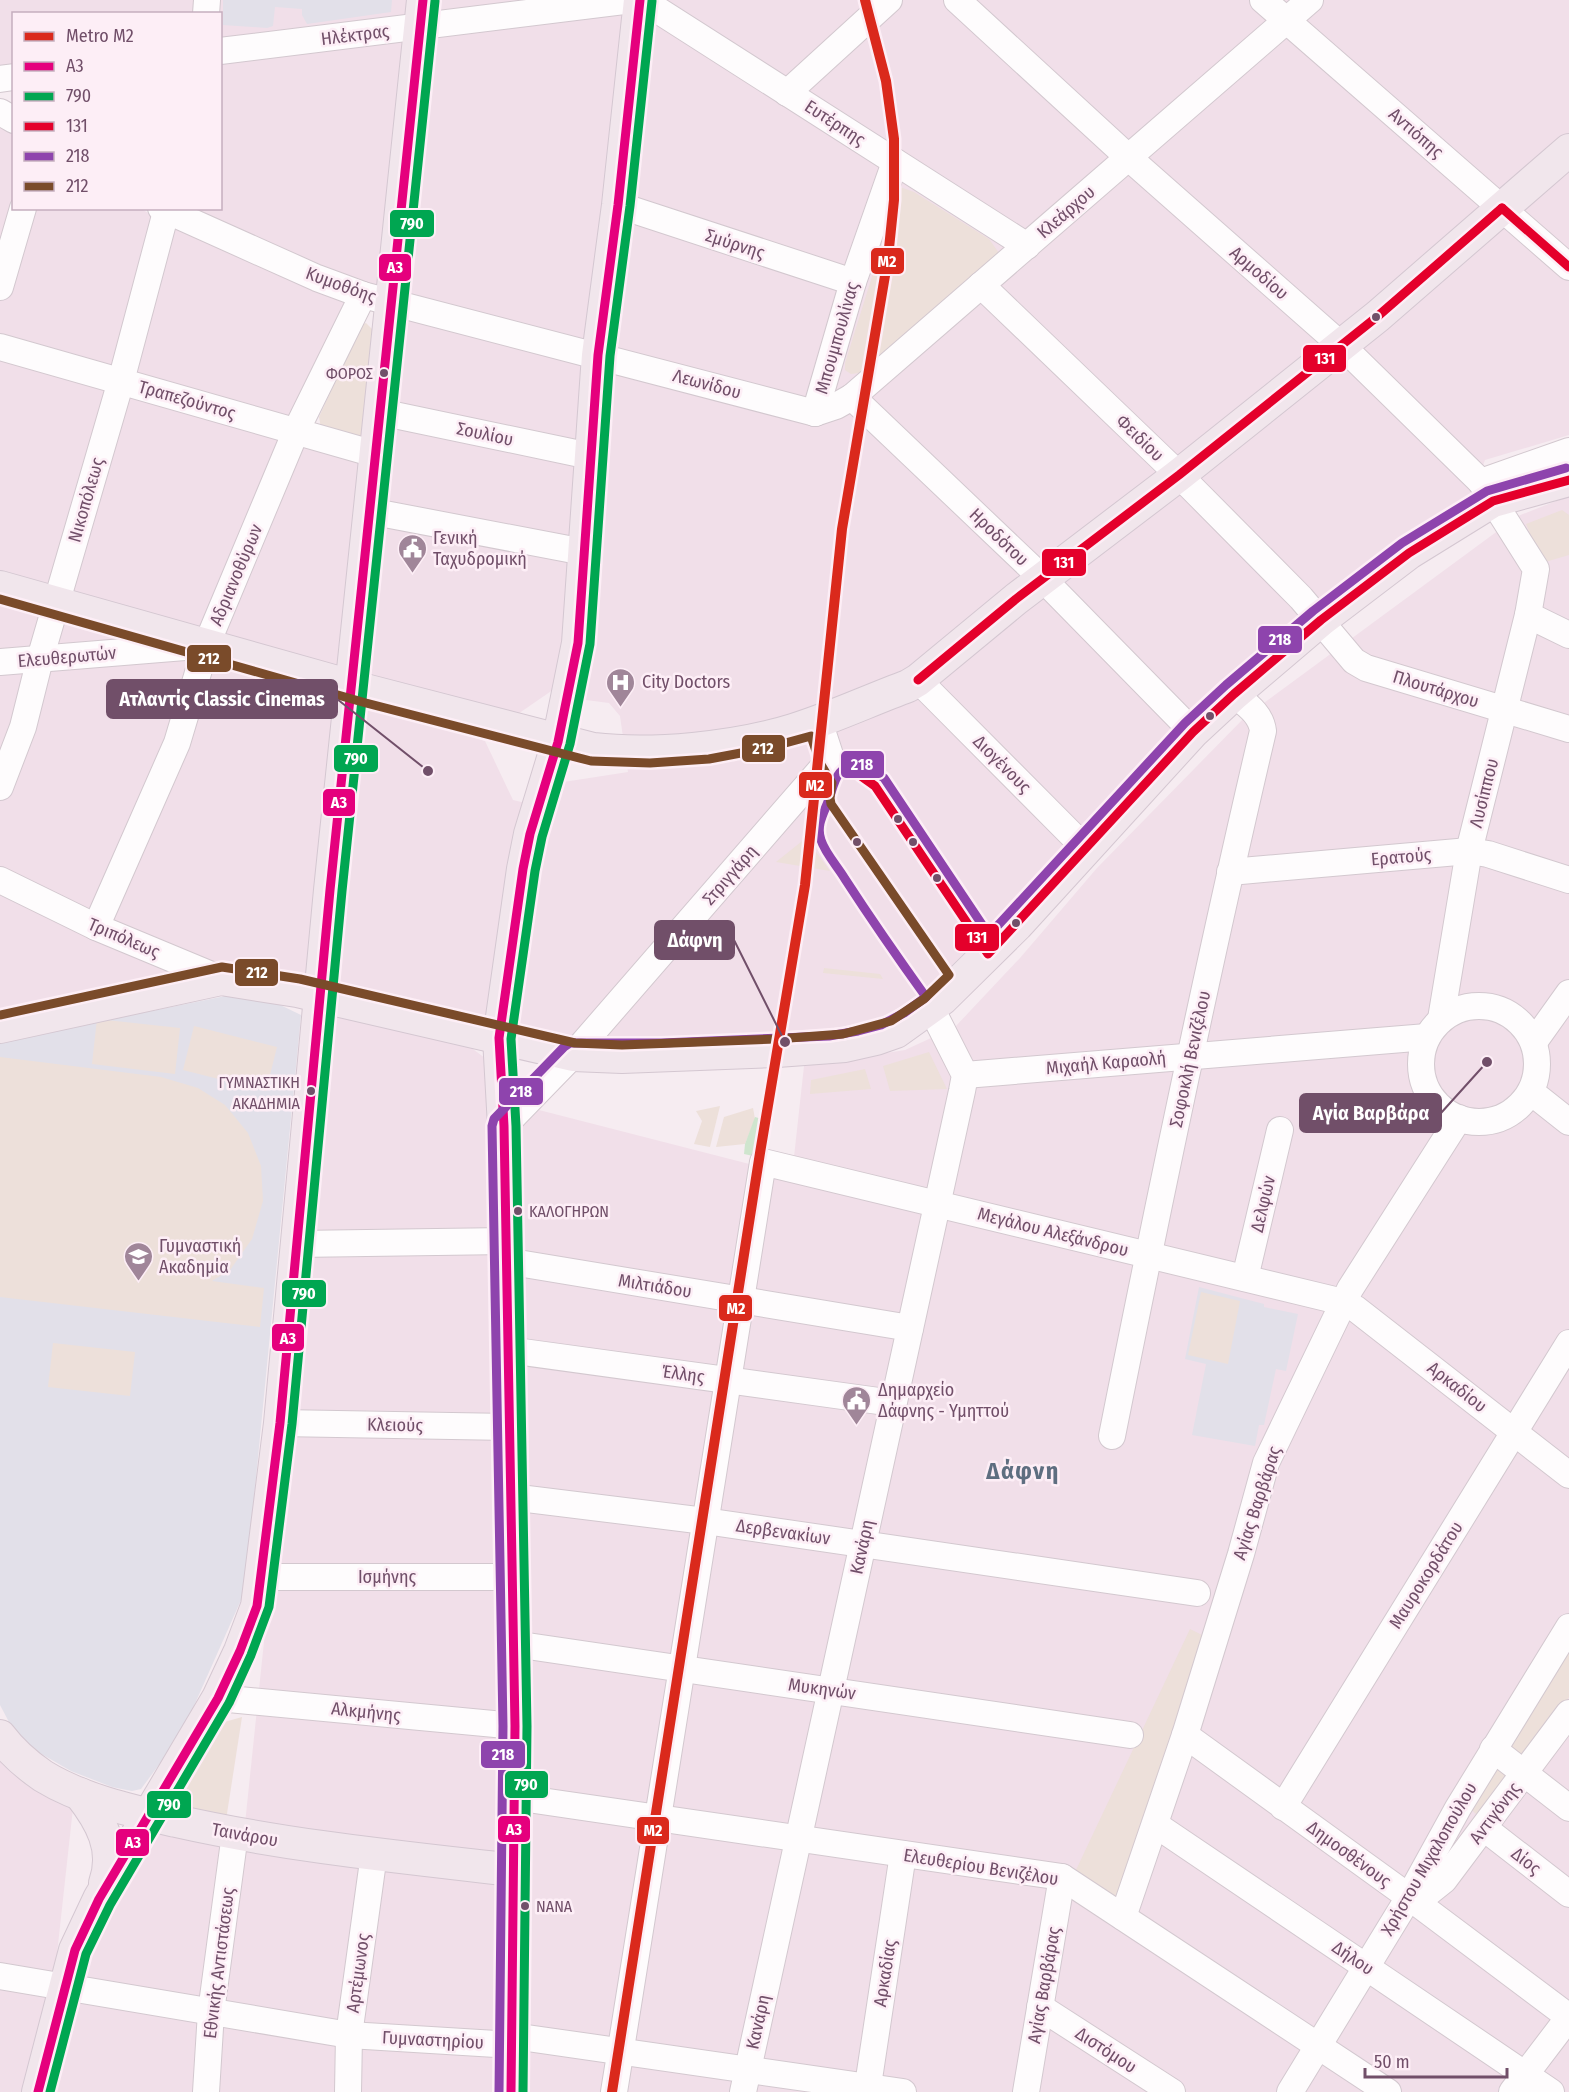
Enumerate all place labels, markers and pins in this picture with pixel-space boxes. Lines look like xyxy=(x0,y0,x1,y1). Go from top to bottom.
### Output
unlabelled marker xyxy=(1370,311,1382,323)
place label: ΦΟΡΟΣ xyxy=(326,364,373,383)
marker: ΦΟΡΟΣ xyxy=(378,367,390,379)
place label: Γενική Ταχυδρομική xyxy=(433,527,527,570)
public building icon: Γενική Ταχυδρομική xyxy=(396,532,428,574)
hospital icon: City Doctors xyxy=(605,666,637,708)
place label: City Doctors xyxy=(642,671,731,693)
callout: Ατλαντίς Classic Cinemas xyxy=(107,680,337,718)
unlabelled marker xyxy=(1204,710,1216,722)
unlabelled marker xyxy=(892,813,904,825)
unlabelled marker xyxy=(851,836,863,848)
unlabelled marker xyxy=(907,836,919,848)
unlabelled marker xyxy=(931,872,943,884)
unlabelled marker xyxy=(1010,917,1022,929)
callout: Δάφνη xyxy=(655,921,734,959)
place label: ΓΥΜΝΑΣΤΙΚΗ ΑΚΑΔΗΜΙΑ xyxy=(218,1073,301,1113)
marker: ΓΥΜΝΑΣΤΙΚΗ ΑΚΑΔΗΜΙΑ xyxy=(305,1085,317,1097)
callout: Αγία Βαρβάρα xyxy=(1300,1094,1441,1132)
place label: ΚΑΛΟΓΗΡΩΝ xyxy=(529,1202,609,1221)
marker: ΚΑΛΟΓΗΡΩΝ xyxy=(512,1205,524,1217)
place label: Γυμναστική Ακαδημία xyxy=(159,1235,241,1278)
school or university icon: Γυμναστική Ακαδημία xyxy=(122,1240,154,1282)
place label: Δημαρχείο Δάφνης - Υμηττού xyxy=(878,1379,1009,1422)
public building icon: Δημαρχείο Δάφνης - Υμηττού xyxy=(841,1384,873,1426)
place label: ΝΑΝΑ xyxy=(536,1897,573,1916)
marker: ΝΑΝΑ xyxy=(519,1900,531,1912)

